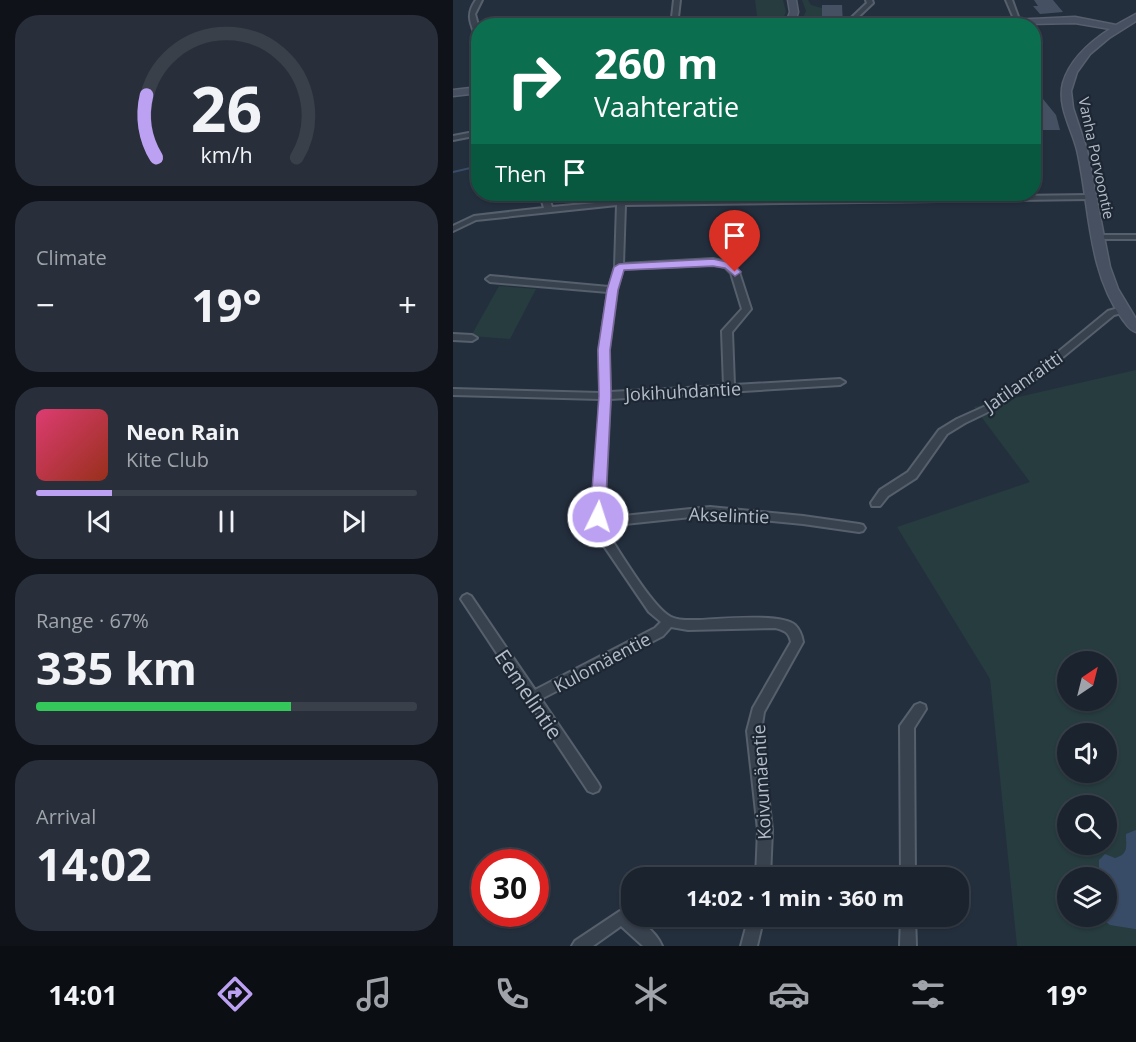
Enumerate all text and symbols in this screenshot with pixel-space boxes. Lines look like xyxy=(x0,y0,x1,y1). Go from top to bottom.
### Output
text: 260 m xyxy=(594,34,718,91)
icon: right xyxy=(495,42,573,120)
text: 26 xyxy=(191,65,262,150)
text: Vaahteratie xyxy=(594,88,739,125)
street label: Vanha Porvoontie xyxy=(1074,95,1120,221)
text: km/h xyxy=(200,140,253,169)
icon: arrive xyxy=(558,156,591,189)
text: Then xyxy=(495,158,546,188)
pin xyxy=(709,210,760,272)
icon: arrive xyxy=(718,219,751,252)
text: Climate xyxy=(36,244,107,271)
text: 19° xyxy=(191,274,262,335)
text: − xyxy=(36,282,55,327)
text: + xyxy=(398,282,417,327)
street label: Jatilanraitti xyxy=(977,345,1067,418)
street label: Jokihuhdantie xyxy=(623,376,742,406)
text: Neon Rain xyxy=(126,416,240,446)
text: Kite Club xyxy=(126,446,209,473)
position arrow xyxy=(566,485,630,549)
street label: Akselintie xyxy=(688,502,770,528)
icon: previous xyxy=(83,505,116,538)
icon: pause xyxy=(210,505,243,538)
icon: next xyxy=(337,505,370,538)
text: Range · 67% xyxy=(36,607,149,634)
street label: Kulomäentie xyxy=(549,626,655,698)
text: 335 km xyxy=(36,637,197,698)
street label: Eemelintie xyxy=(489,644,569,744)
north arrow xyxy=(1057,651,1117,711)
map controls xyxy=(1057,651,1117,927)
button: sound xyxy=(1057,723,1117,783)
street label: Koivumäentie xyxy=(746,724,776,840)
button: search xyxy=(1057,795,1117,855)
text: Arrival xyxy=(36,803,96,830)
text: 14:02 xyxy=(36,833,152,894)
speed limit sign: 30 xyxy=(471,849,549,927)
button: layers xyxy=(1057,867,1117,927)
text: 14:02 · 1 min · 360 m xyxy=(686,882,904,912)
icon: directions xyxy=(214,973,256,1015)
icon: music xyxy=(353,973,395,1015)
icon: phone xyxy=(491,973,533,1015)
icon: climate xyxy=(630,973,672,1015)
icon: car xyxy=(768,973,810,1015)
icon: filters xyxy=(907,973,949,1015)
text: 14:01 xyxy=(48,976,118,1013)
text: 19° xyxy=(1045,976,1088,1013)

